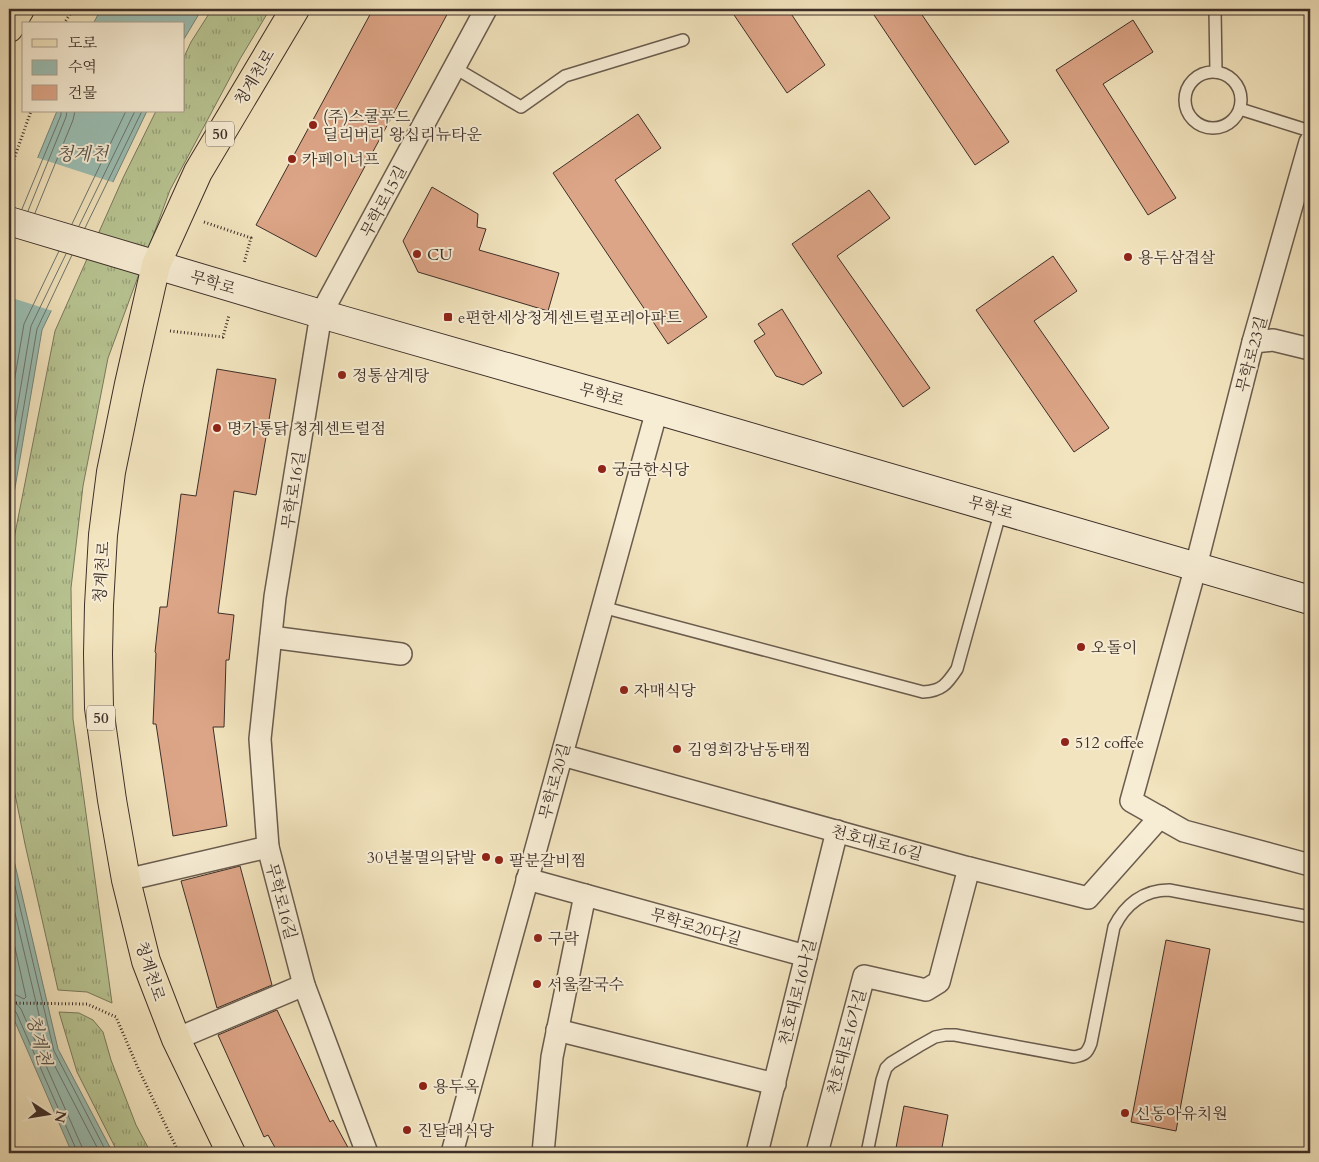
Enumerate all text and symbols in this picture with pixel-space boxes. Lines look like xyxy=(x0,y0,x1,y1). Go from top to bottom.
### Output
legend xyxy=(22,22,185,112)
text: 도로 xyxy=(68,33,97,53)
street label: 청계천로 xyxy=(230,45,280,110)
text: 수역 xyxy=(68,57,97,77)
text: 건물 xyxy=(68,83,97,103)
place label: (주)스쿨푸드 딜리버리 왕십리뉴타운 xyxy=(323,106,482,146)
marker: (주)스쿨푸드 딜리버리 왕십리뉴타운 xyxy=(307,119,319,131)
road number: 50 xyxy=(206,122,234,146)
water label: 청계천 xyxy=(56,142,110,167)
place label: 카페이너프 xyxy=(302,149,380,171)
marker: 카페이너프 xyxy=(286,153,298,165)
street label: 무학로15길 xyxy=(356,162,412,241)
place label: CU xyxy=(427,244,452,266)
place label: 용두삼겹살 xyxy=(1138,247,1216,269)
marker: CU xyxy=(411,248,423,260)
marker: 용두삼겹살 xyxy=(1122,251,1134,263)
street label: 무학로 xyxy=(187,266,239,300)
place label: e편한세상청계센트럴포레아파트 xyxy=(458,307,682,329)
marker: e편한세상청계센트럴포레아파트 xyxy=(442,311,454,323)
street label: 무학로23길 xyxy=(1231,314,1273,395)
place label: 정통삼계탕 xyxy=(352,365,430,387)
marker: 정통삼계탕 xyxy=(336,369,348,381)
street label: 무학로 xyxy=(576,378,628,412)
place label: 명가통닭 청계센트럴점 xyxy=(227,418,386,440)
marker: 명가통닭 청계센트럴점 xyxy=(211,422,223,434)
street label: 무학로16길 xyxy=(277,450,311,531)
place label: 궁금한식당 xyxy=(612,459,690,481)
marker: 궁금한식당 xyxy=(596,463,608,475)
street label: 무학로 xyxy=(965,491,1017,525)
street label: 청계천로 xyxy=(89,540,115,604)
place label: 오돌이 xyxy=(1091,637,1137,659)
marker: 오돌이 xyxy=(1075,641,1087,653)
place label: 자매식당 xyxy=(634,680,696,702)
marker: 자매식당 xyxy=(618,684,630,696)
road number: 50 xyxy=(87,706,115,730)
place label: 512 coffee xyxy=(1075,732,1144,754)
marker: 512 coffee xyxy=(1059,736,1071,748)
place label: 김영희강남동태찜 xyxy=(687,739,811,761)
street label: 무학로20길 xyxy=(534,741,576,822)
marker: 김영희강남동태찜 xyxy=(671,743,683,755)
street label: 천호대로16길 xyxy=(829,820,925,866)
place label: 30년불멸의닭발 xyxy=(367,847,477,869)
place label: 팔분갈비찜 xyxy=(509,850,586,872)
marker: 30년불멸의닭발 xyxy=(480,851,492,863)
marker: 팔분갈비찜 xyxy=(493,854,505,866)
street label: 무학로16길 xyxy=(260,861,302,942)
street label: 무학로20다길 xyxy=(648,903,744,950)
place label: 구락 xyxy=(548,928,579,950)
marker: 구락 xyxy=(532,932,544,944)
street label: 천호대로16나길 xyxy=(774,937,822,1048)
street label: 청계천로 xyxy=(130,939,170,1005)
place label: 서울칼국수 xyxy=(547,974,624,996)
marker: 서울칼국수 xyxy=(531,978,543,990)
street label: 천호대로16가길 xyxy=(822,987,872,1098)
water label: 청계천 xyxy=(20,1012,57,1070)
place label: 용두옥 xyxy=(433,1076,480,1098)
marker: 용두옥 xyxy=(417,1080,429,1092)
north arrow xyxy=(22,1090,72,1140)
place label: 신동아유치원 xyxy=(1135,1103,1228,1125)
marker: 신동아유치원 xyxy=(1119,1107,1131,1119)
text: N xyxy=(50,1109,71,1125)
place label: 진달래식당 xyxy=(417,1120,495,1142)
marker: 진달래식당 xyxy=(401,1124,413,1136)

